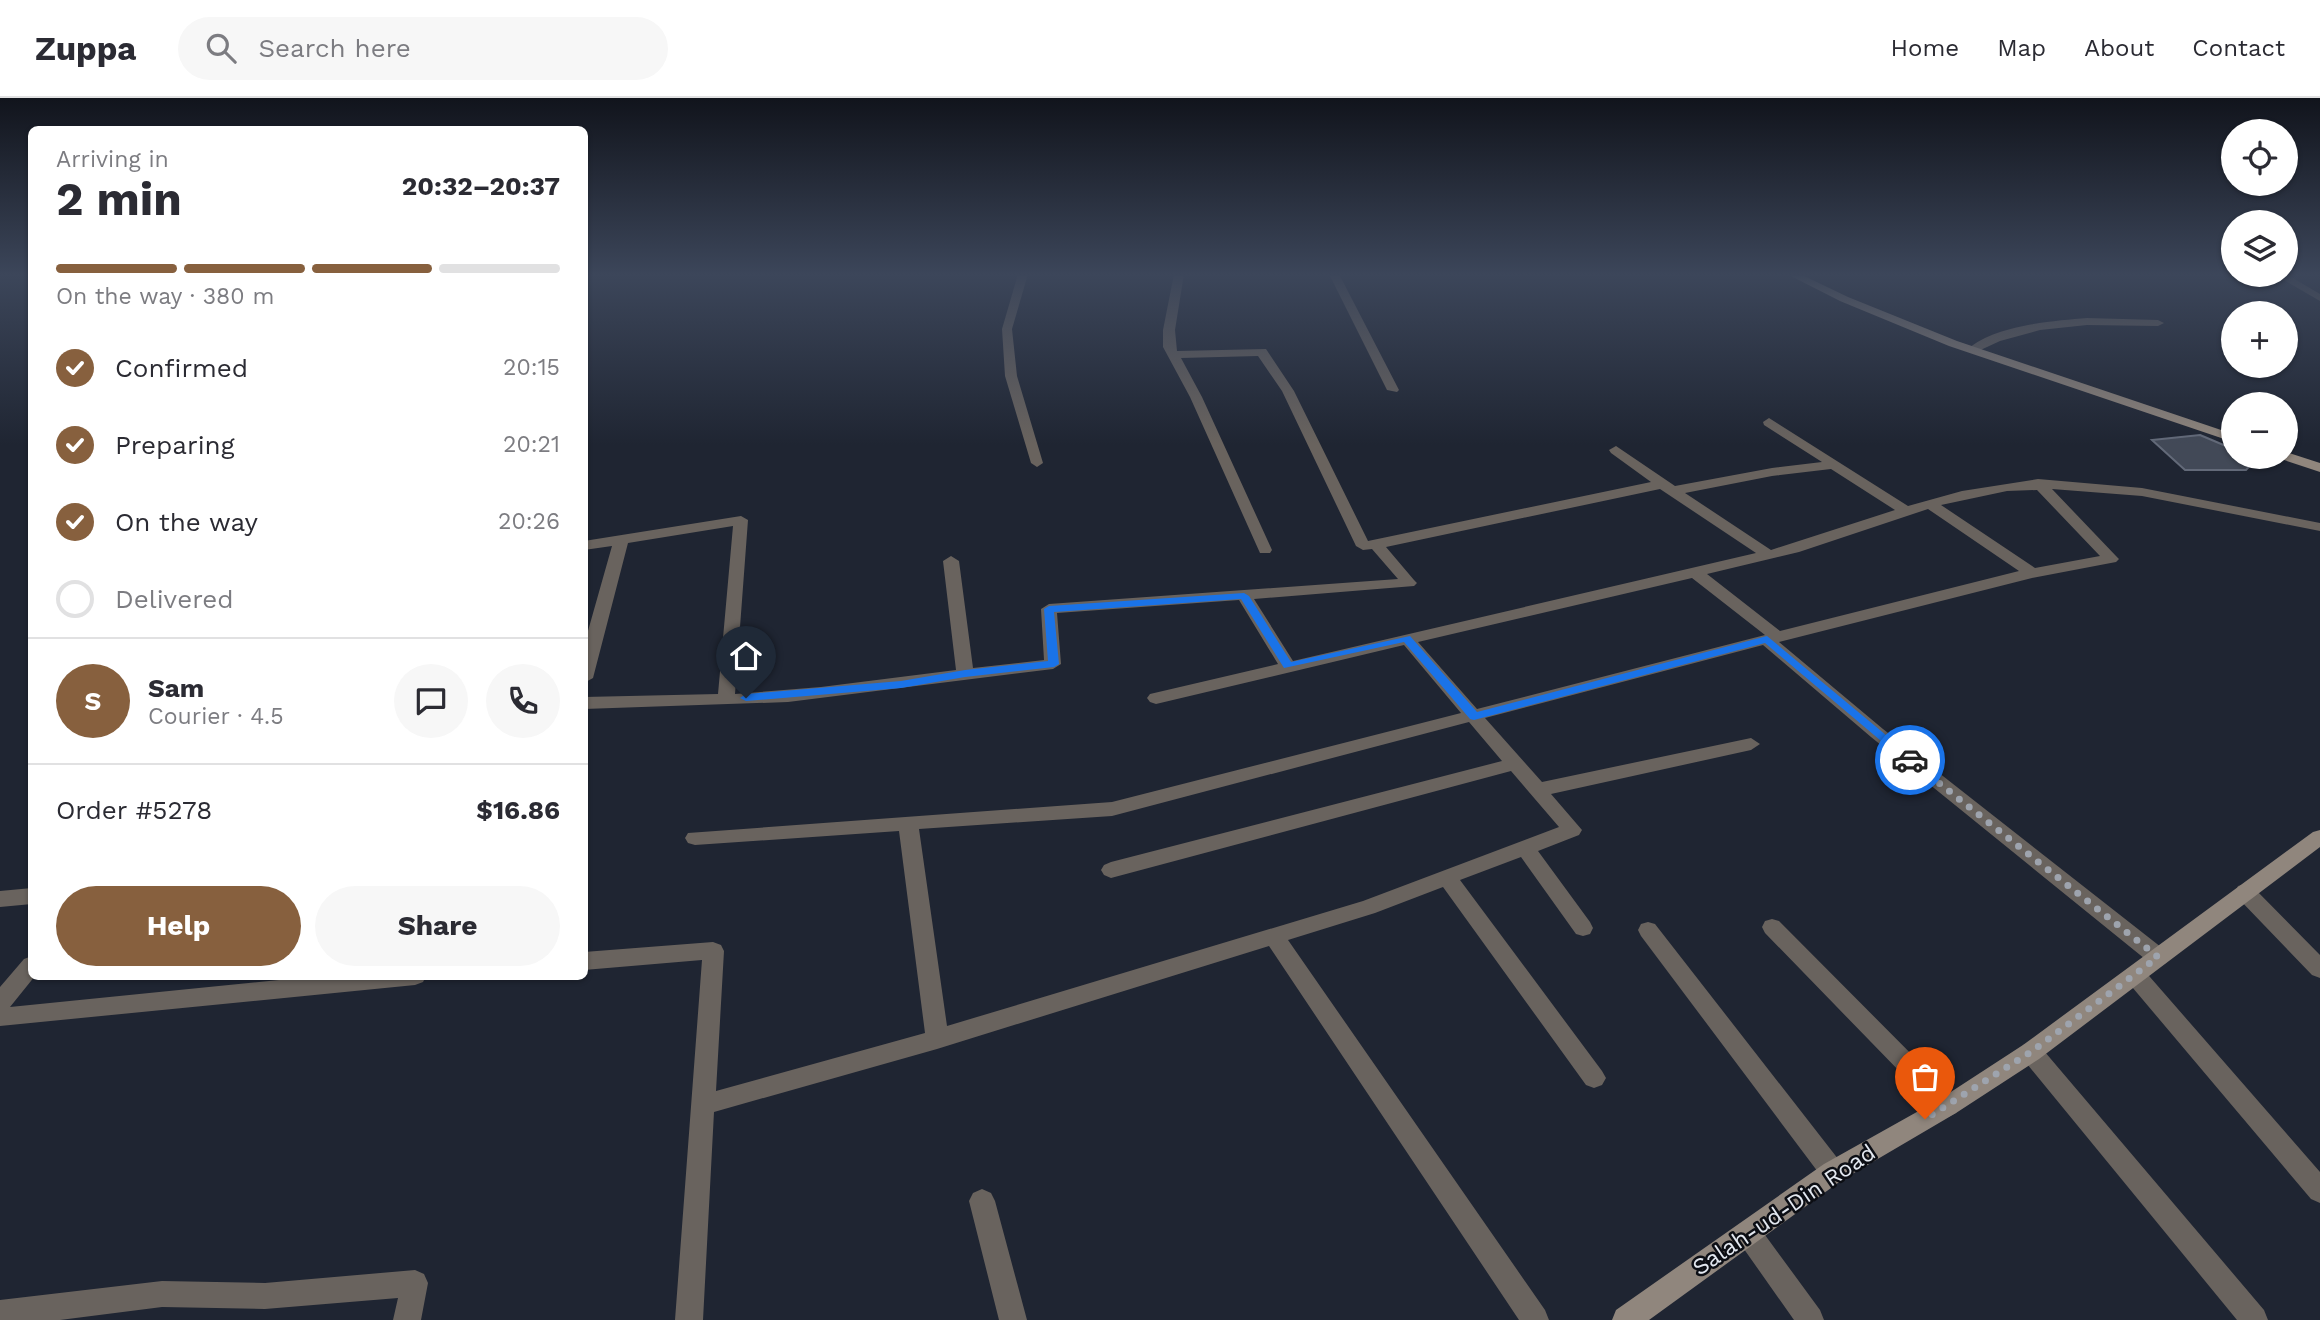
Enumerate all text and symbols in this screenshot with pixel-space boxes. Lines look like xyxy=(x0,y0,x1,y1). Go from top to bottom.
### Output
search box xyxy=(178,17,668,80)
text: Zuppa xyxy=(35,29,136,68)
icon: search xyxy=(202,29,240,67)
text: Search here xyxy=(258,33,411,63)
text: Home xyxy=(1891,34,1959,62)
text: Map xyxy=(1997,34,2046,62)
text: About xyxy=(2084,34,2154,62)
text: Contact xyxy=(2192,34,2285,62)
map controls xyxy=(2221,119,2298,469)
button: locate xyxy=(2221,119,2298,196)
text: Arriving in xyxy=(56,146,169,173)
text: 20:32–20:37 xyxy=(402,171,560,201)
text: 2 min xyxy=(56,172,182,226)
button: layers xyxy=(2221,210,2298,287)
text: On the way · 380 m xyxy=(56,283,274,310)
button: + xyxy=(2221,301,2298,378)
icon: check xyxy=(56,349,94,387)
text: Confirmed xyxy=(115,353,248,383)
text: 20:15 xyxy=(503,354,560,381)
button: − xyxy=(2221,392,2298,469)
icon: check xyxy=(56,426,94,464)
text: Preparing xyxy=(115,430,235,460)
text: 20:21 xyxy=(503,431,560,458)
icon: check xyxy=(56,503,94,541)
text: On the way xyxy=(115,507,258,537)
text: 20:26 xyxy=(498,508,560,535)
text: Delivered xyxy=(115,584,234,614)
pin xyxy=(716,626,776,698)
icon: home xyxy=(727,637,765,675)
button: chat xyxy=(394,664,468,738)
button: phone xyxy=(486,664,560,738)
text: Sam xyxy=(148,673,204,703)
text: S xyxy=(85,686,101,716)
text: Courier · 4.5 xyxy=(148,703,284,730)
courier xyxy=(1875,725,1945,795)
icon: car xyxy=(1891,741,1929,779)
text: Order #5278 xyxy=(56,795,212,825)
text: $16.86 xyxy=(476,795,560,825)
button: Help xyxy=(56,886,301,966)
button: Share xyxy=(315,886,560,966)
pin xyxy=(1895,1047,1955,1119)
icon: bag xyxy=(1906,1058,1944,1096)
street label: Salah-ud-Din Road xyxy=(1687,1139,1881,1281)

